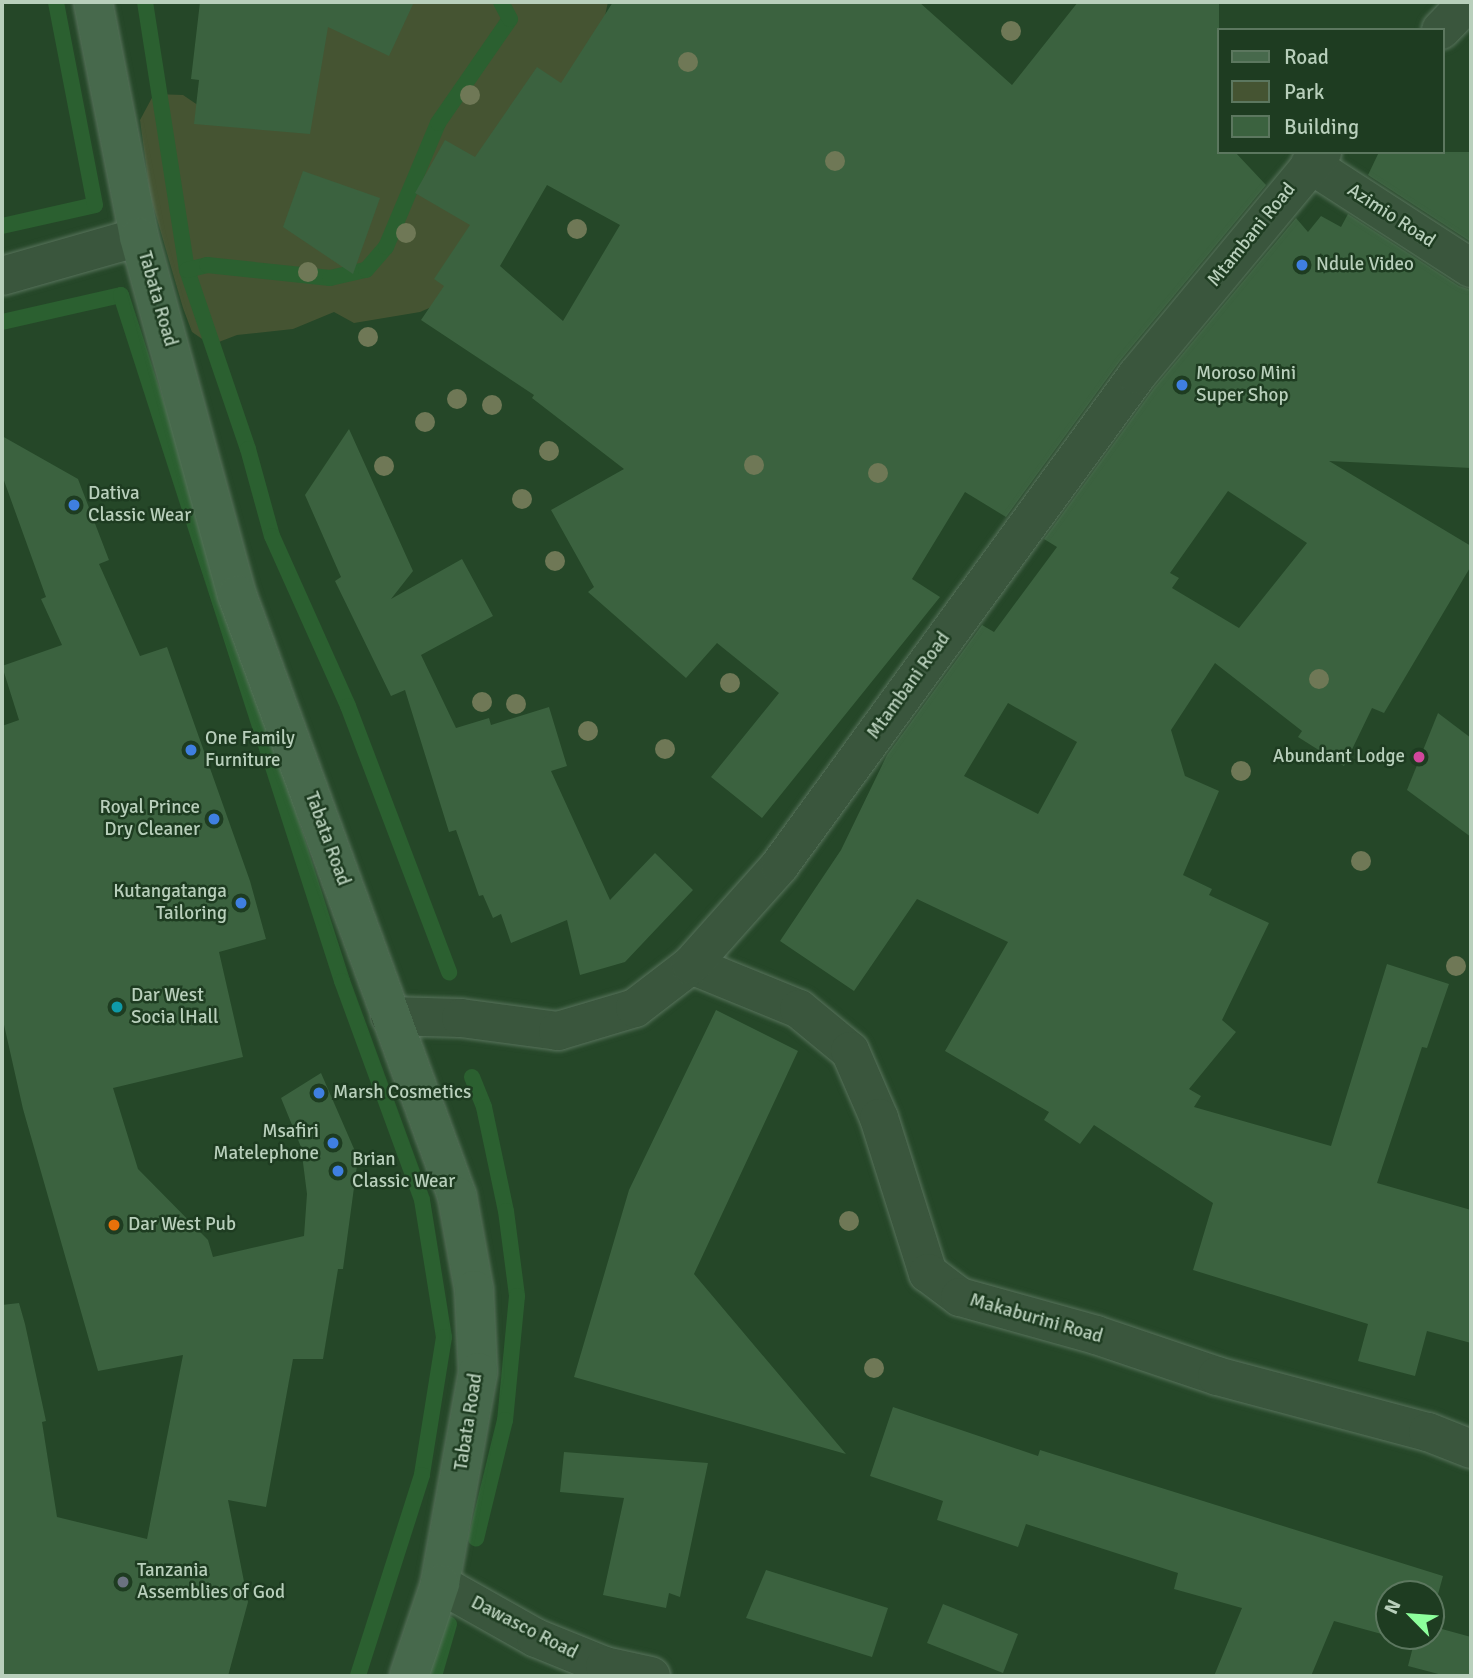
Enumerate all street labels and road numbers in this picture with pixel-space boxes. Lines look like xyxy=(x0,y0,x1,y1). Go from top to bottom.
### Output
street label: Mtambani Road xyxy=(1203,179,1301,291)
street label: Azimio Road xyxy=(1343,179,1439,253)
street label: Tabata Road xyxy=(133,249,181,349)
street label: Mtambani Road xyxy=(863,628,955,744)
street label: Tabata Road xyxy=(300,789,354,889)
street label: Makaburini Road xyxy=(967,1289,1105,1349)
street label: Tabata Road xyxy=(450,1372,488,1472)
street label: Dawasco Road xyxy=(467,1591,581,1665)

